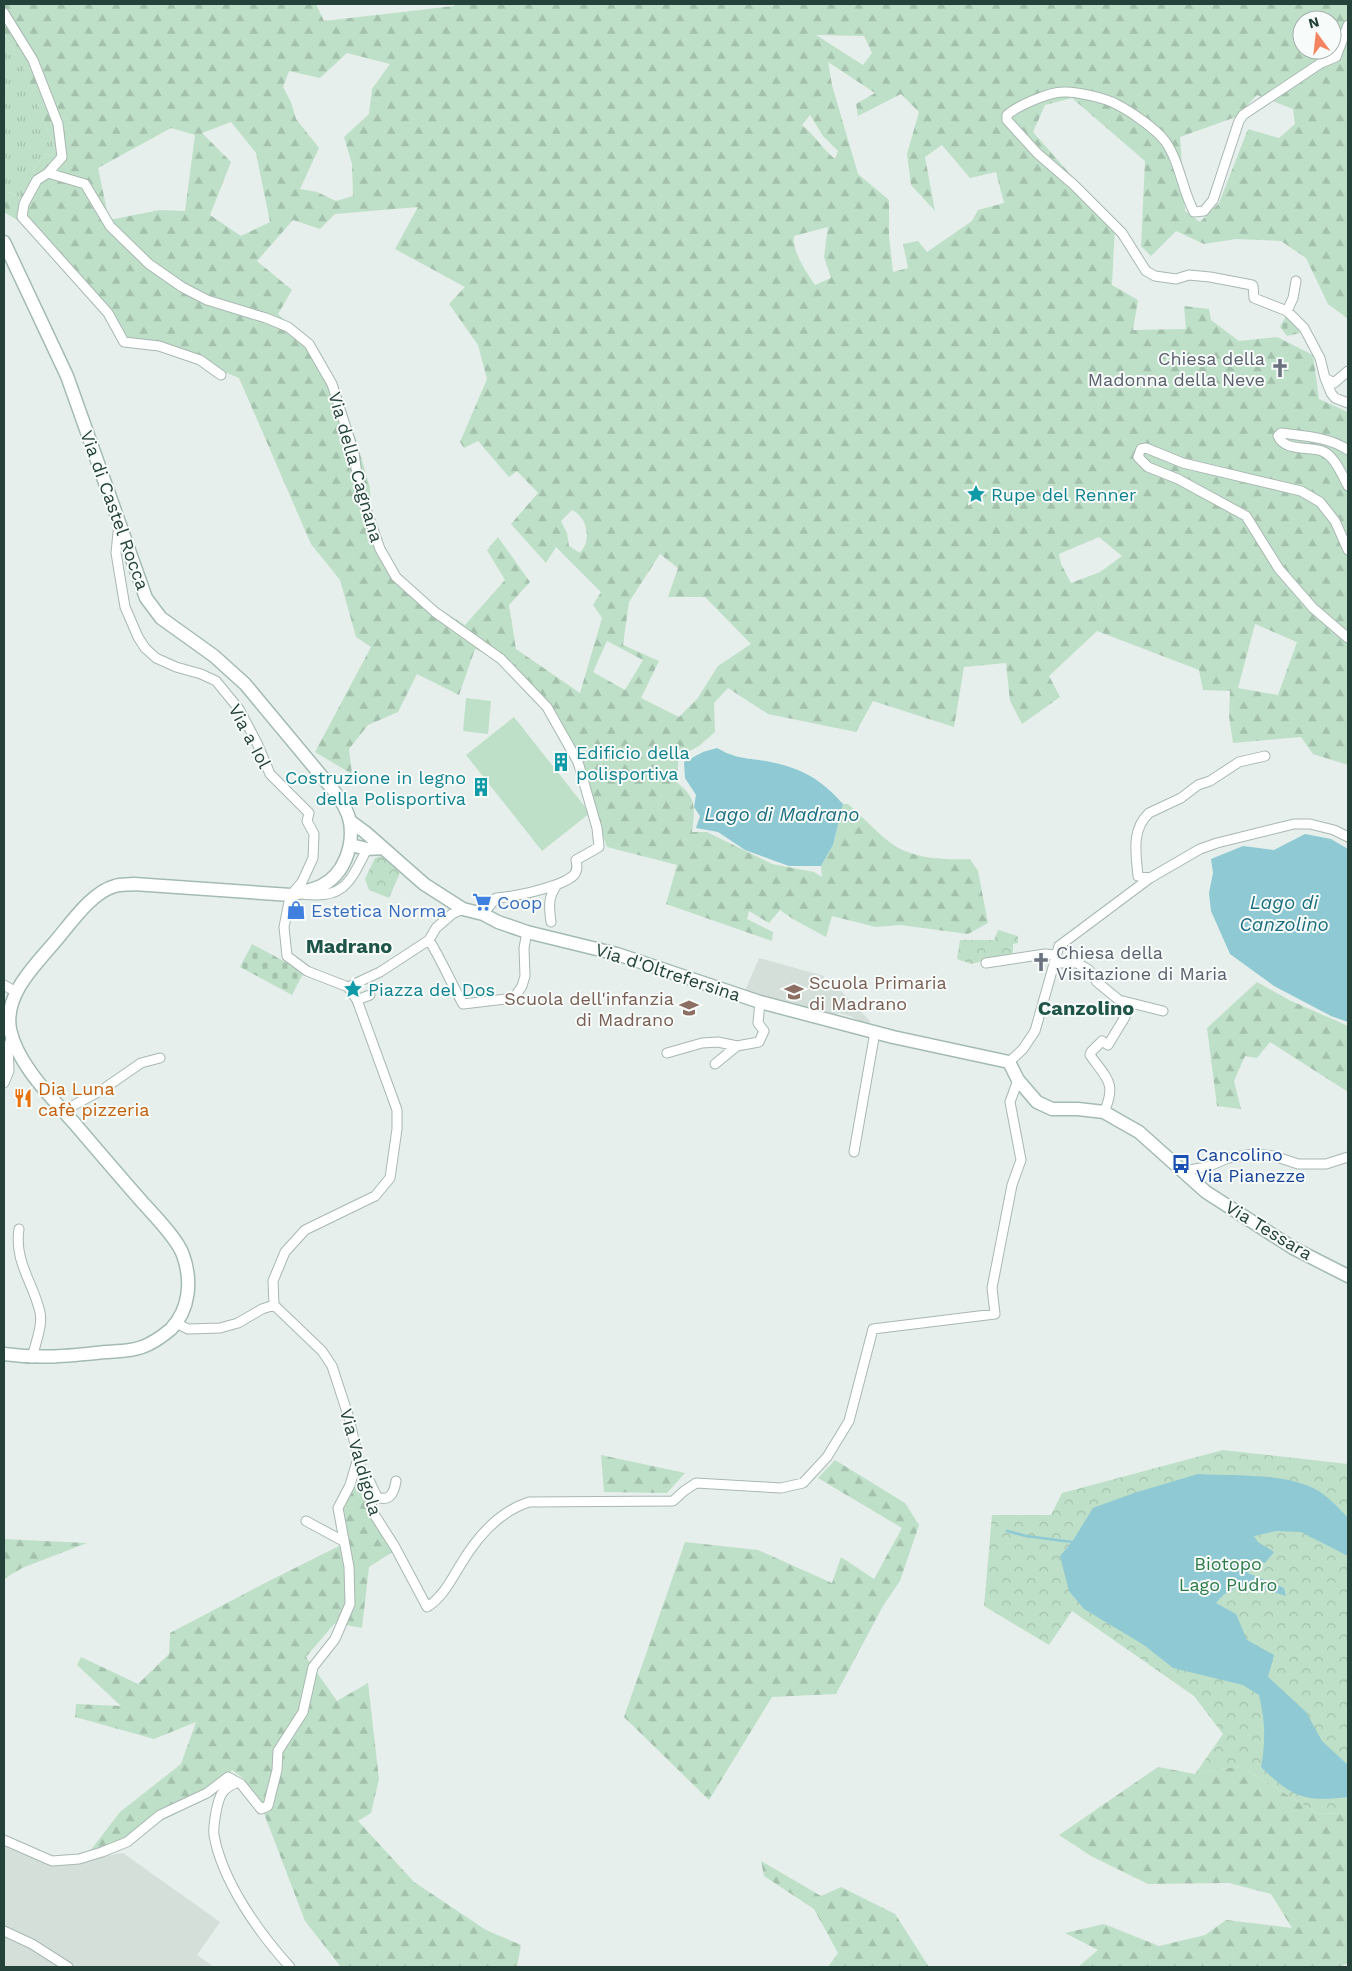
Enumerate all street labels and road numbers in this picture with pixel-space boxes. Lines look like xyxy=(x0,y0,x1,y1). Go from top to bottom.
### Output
street label: Via della Cagnana xyxy=(324,389,388,545)
street label: Via di Castel Rocca xyxy=(76,427,154,593)
street label: Via a Iol xyxy=(224,700,276,772)
street label: Via d'Oltrefersina xyxy=(593,939,743,1005)
street label: Via Tessara xyxy=(1222,1196,1316,1264)
street label: Via Valdigola xyxy=(336,1406,386,1518)

